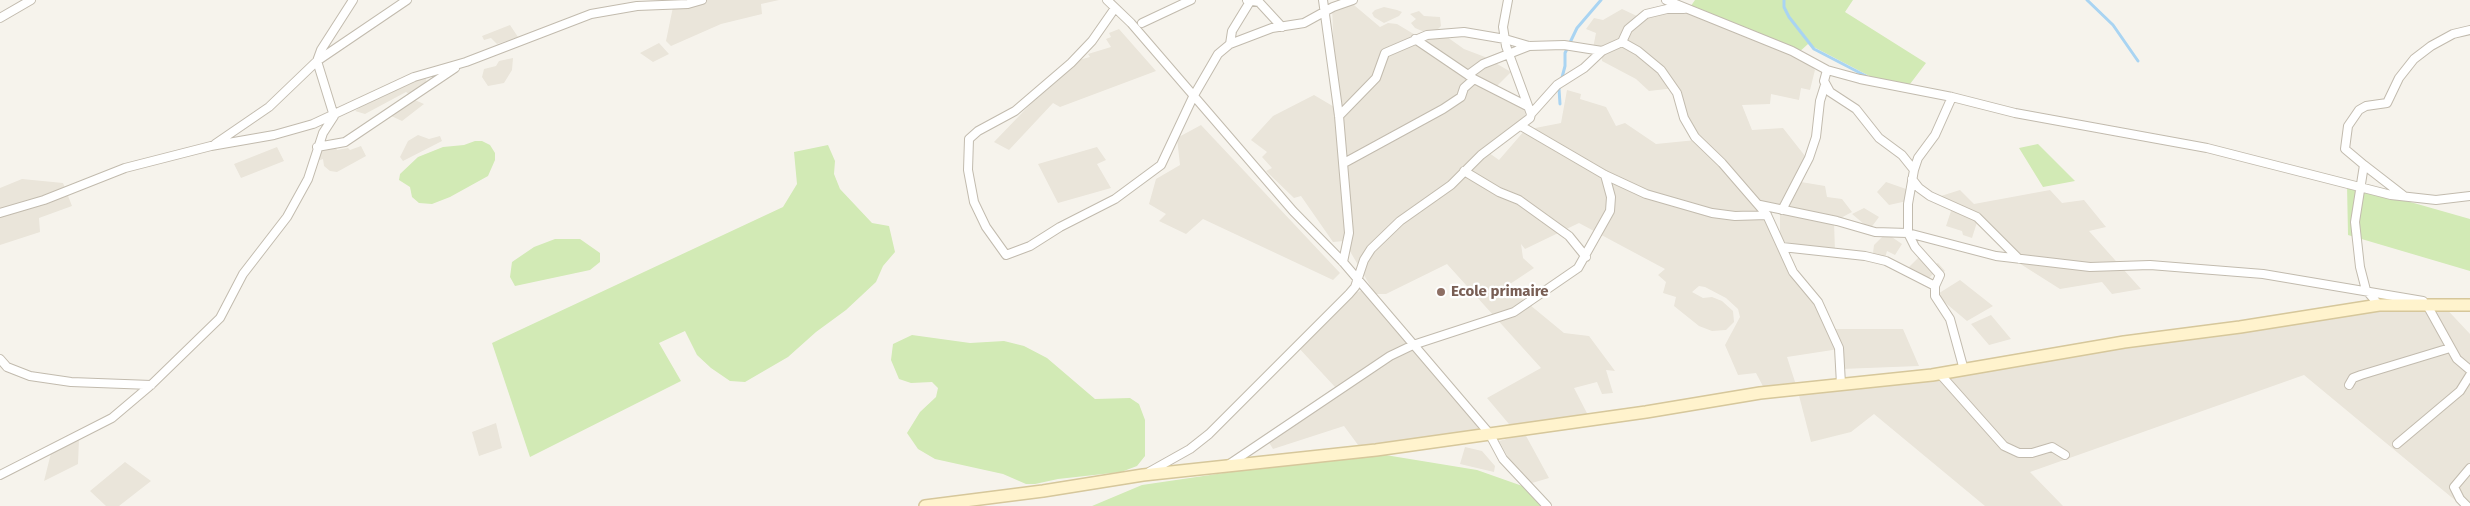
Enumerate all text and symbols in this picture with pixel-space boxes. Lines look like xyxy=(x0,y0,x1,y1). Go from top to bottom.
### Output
place label: Ecole primaire xyxy=(1451,283,1549,301)
marker: Ecole primaire xyxy=(1435,286,1447,298)

